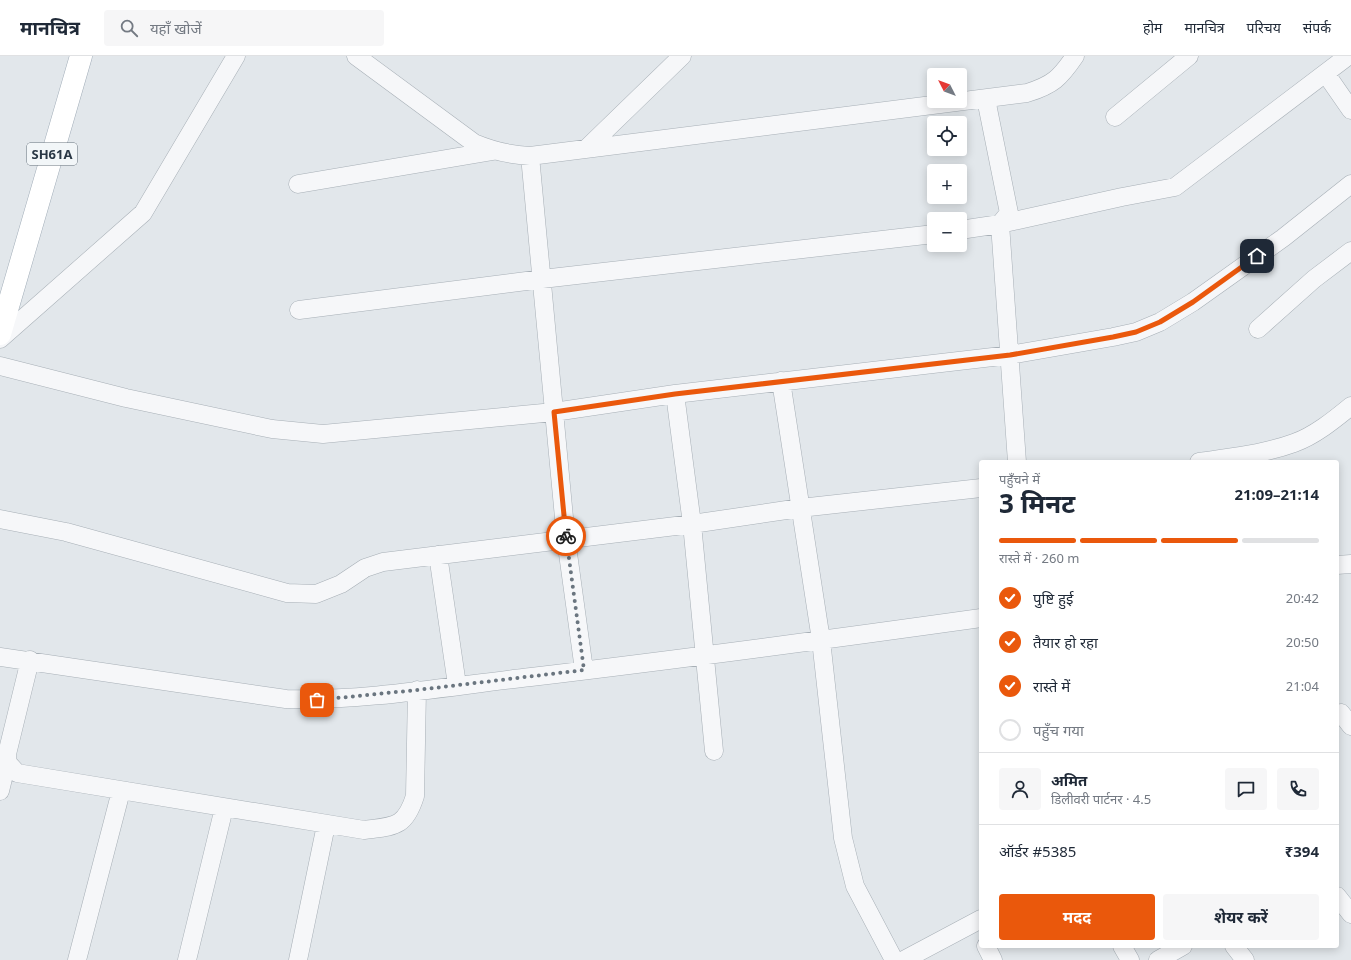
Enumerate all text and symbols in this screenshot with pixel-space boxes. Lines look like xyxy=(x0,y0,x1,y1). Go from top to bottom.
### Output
search box xyxy=(104,10,384,46)
text: मानचित्र xyxy=(20,15,80,41)
icon: search xyxy=(118,17,140,39)
text: यहाँ खोजें xyxy=(150,18,202,38)
text: होम xyxy=(1143,18,1162,37)
text: मानचित्र xyxy=(1184,18,1225,37)
text: परिचय xyxy=(1247,18,1281,37)
text: संपर्क xyxy=(1303,18,1331,37)
north arrow xyxy=(927,68,967,108)
map controls xyxy=(927,68,967,252)
button: locate xyxy=(927,116,967,156)
road number: SH61A xyxy=(27,143,77,165)
button: + xyxy=(927,164,967,204)
button: − xyxy=(927,212,967,252)
pin xyxy=(1240,239,1274,273)
icon: home xyxy=(1246,245,1268,267)
text: पहुँचने में xyxy=(999,470,1040,488)
text: 21:09–21:14 xyxy=(1234,484,1319,504)
text: 3 मिनट xyxy=(999,485,1075,521)
courier xyxy=(546,516,586,556)
icon: bike xyxy=(555,525,577,547)
text: रास्ते में · 260 m xyxy=(999,549,1079,567)
icon: check xyxy=(999,587,1021,609)
text: पुष्टि हुई xyxy=(1033,588,1073,608)
text: 20:42 xyxy=(1286,589,1319,607)
icon: check xyxy=(999,631,1021,653)
text: तैयार हो रहा xyxy=(1033,632,1098,652)
text: 20:50 xyxy=(1286,633,1319,651)
icon: check xyxy=(999,675,1021,697)
text: रास्ते में xyxy=(1033,676,1070,696)
text: 21:04 xyxy=(1286,677,1319,695)
pin xyxy=(300,683,334,717)
icon: bag xyxy=(306,689,328,711)
text: पहुँच गया xyxy=(1033,720,1084,740)
button: person xyxy=(999,768,1041,810)
button: chat xyxy=(1225,768,1267,810)
button: phone xyxy=(1277,768,1319,810)
text: अमित xyxy=(1051,770,1087,790)
text: डिलीवरी पार्टनर · 4.5 xyxy=(1051,790,1151,808)
text: ऑर्डर #5385 xyxy=(999,841,1076,861)
text: ₹394 xyxy=(1285,841,1319,861)
button: मदद xyxy=(999,894,1155,940)
button: शेयर करें xyxy=(1163,894,1319,940)

